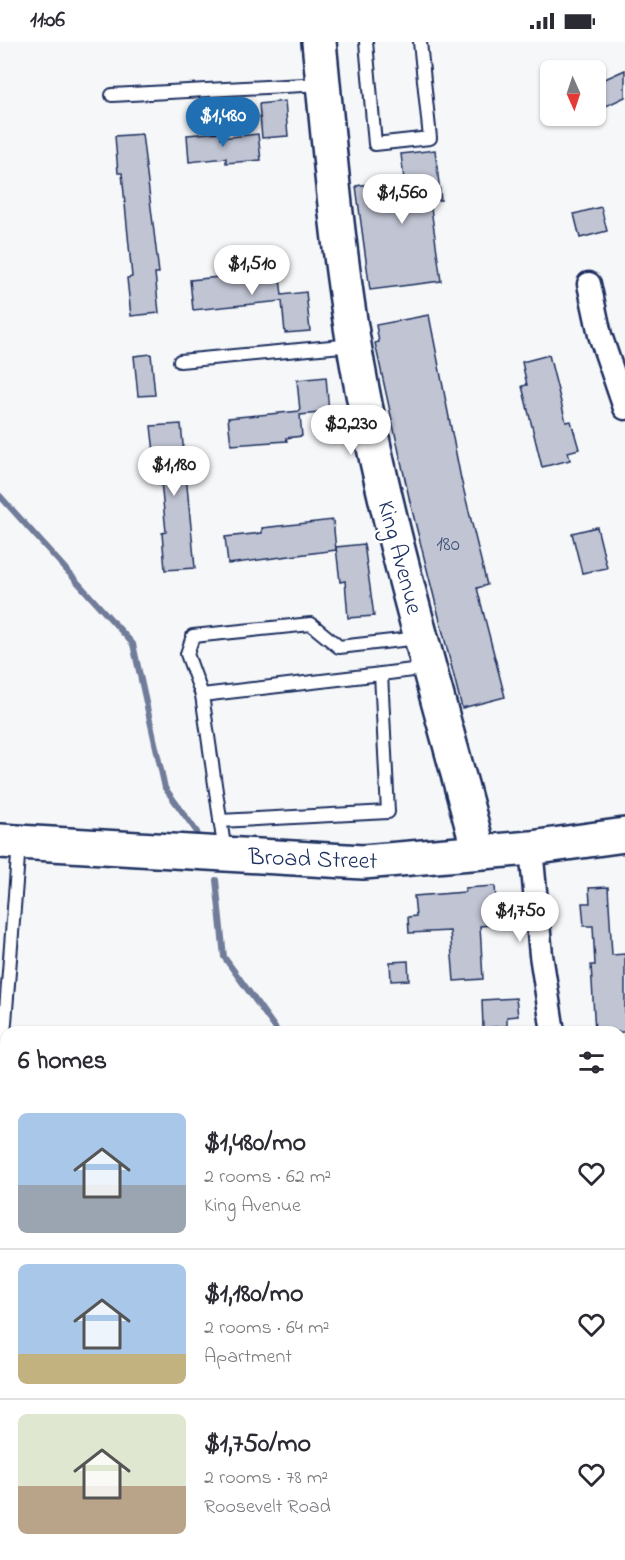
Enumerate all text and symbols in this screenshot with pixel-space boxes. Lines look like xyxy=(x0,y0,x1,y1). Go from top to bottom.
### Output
text: 11:06 xyxy=(30,5,65,37)
north arrow xyxy=(540,60,606,126)
map controls xyxy=(540,60,606,126)
pin: $1,480 xyxy=(174,97,272,148)
text: $1,480 xyxy=(200,102,246,131)
pin: $1,560 xyxy=(353,174,451,225)
text: $1,560 xyxy=(377,179,427,208)
pin: $1,510 xyxy=(203,245,301,296)
text: $1,510 xyxy=(228,250,276,279)
pin: $2,230 xyxy=(302,405,400,456)
text: $2,230 xyxy=(325,410,377,439)
pin: $1,180 xyxy=(125,446,223,497)
text: $1,180 xyxy=(152,451,196,480)
street label: King Avenue xyxy=(367,497,431,619)
house number: 180 xyxy=(436,530,460,560)
street label: Broad Street xyxy=(247,841,378,880)
pin: $1,750 xyxy=(471,892,569,943)
text: $1,750 xyxy=(495,897,545,926)
text: 6 homes xyxy=(18,1043,107,1081)
icon: filters xyxy=(575,1046,608,1079)
text: $1,480/mo xyxy=(204,1125,306,1163)
icon: home xyxy=(66,1137,138,1209)
icon: heart xyxy=(575,1157,608,1190)
text: 2 rooms · 62 m² xyxy=(204,1163,331,1192)
text: King Avenue xyxy=(204,1192,301,1221)
text: $1,180/mo xyxy=(204,1276,303,1314)
icon: home xyxy=(66,1288,138,1360)
icon: heart xyxy=(575,1308,608,1341)
text: 2 rooms · 64 m² xyxy=(204,1314,329,1343)
text: Apartment xyxy=(204,1343,292,1372)
text: $1,750/mo xyxy=(204,1426,311,1464)
icon: home xyxy=(66,1438,138,1510)
icon: heart xyxy=(575,1458,608,1491)
text: 2 rooms · 78 m² xyxy=(204,1464,328,1493)
text: Roosevelt Road xyxy=(204,1493,331,1522)

